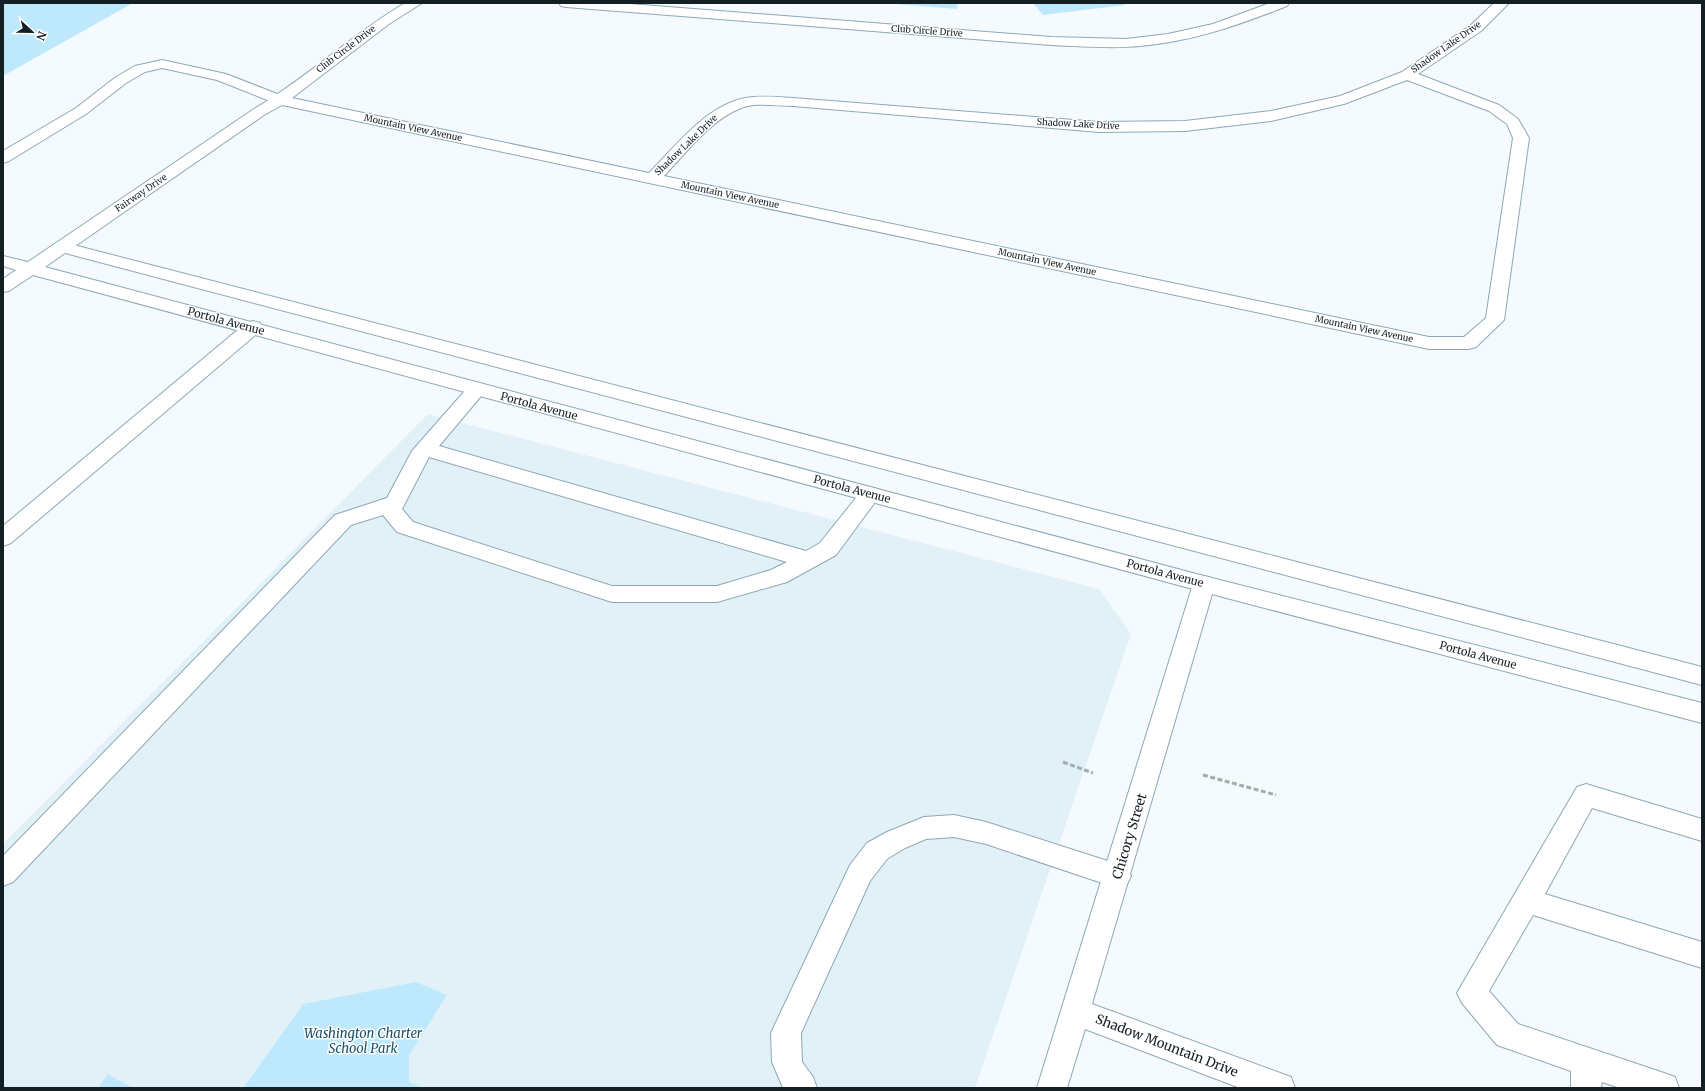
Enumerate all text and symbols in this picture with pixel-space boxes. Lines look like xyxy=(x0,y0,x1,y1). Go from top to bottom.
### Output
north arrow xyxy=(12,12,52,52)
street label: Shadow Lake Drive xyxy=(1409,18,1483,75)
street label: Club Circle Drive xyxy=(314,23,378,75)
street label: Club Circle Drive xyxy=(891,23,963,39)
text: N xyxy=(33,29,49,43)
street label: Mountain View Avenue xyxy=(363,112,463,143)
street label: Shadow Lake Drive xyxy=(652,112,720,177)
street label: Shadow Lake Drive xyxy=(1036,116,1120,131)
street label: Fairway Drive xyxy=(113,171,169,214)
street label: Mountain View Avenue xyxy=(680,179,780,210)
street label: Mountain View Avenue xyxy=(997,246,1097,277)
street label: Portola Avenue xyxy=(186,304,266,338)
street label: Mountain View Avenue xyxy=(1314,313,1414,344)
street label: Portola Avenue xyxy=(499,389,579,423)
street label: Portola Avenue xyxy=(812,472,892,506)
street label: Portola Avenue xyxy=(1125,556,1205,590)
street label: Portola Avenue xyxy=(1438,638,1518,672)
street label: Chicory Street xyxy=(1108,791,1151,881)
street label: Shadow Mountain Drive xyxy=(1093,1010,1241,1081)
park label: Washington Charter School Park xyxy=(304,1025,423,1057)

